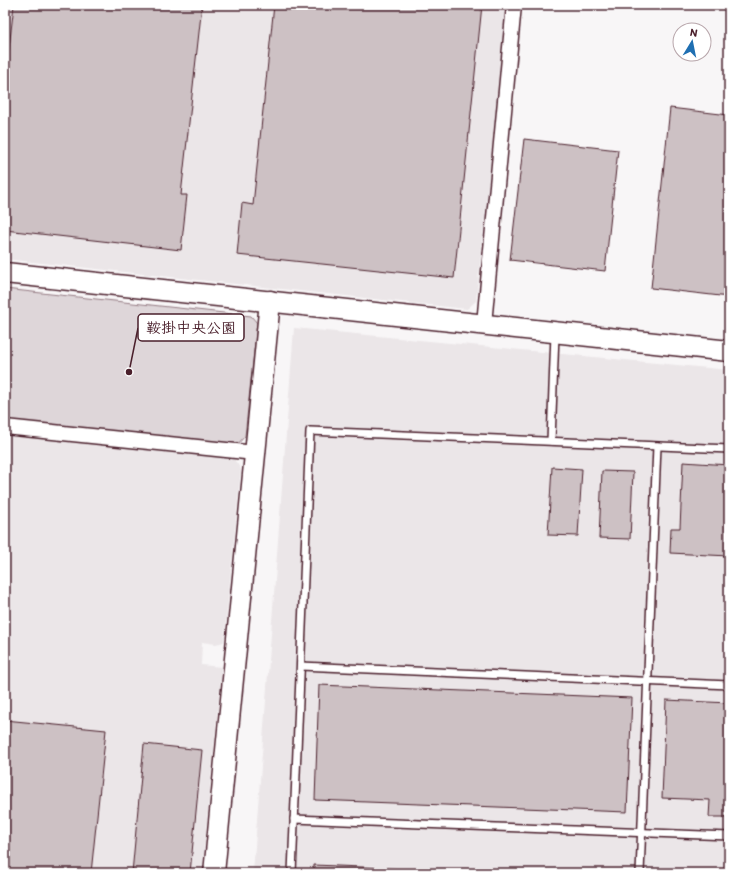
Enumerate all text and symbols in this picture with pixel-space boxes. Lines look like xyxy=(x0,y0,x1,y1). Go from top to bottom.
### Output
north arrow xyxy=(672,22,712,62)
text: N xyxy=(689,26,698,40)
callout: 鞍掛中央公園 xyxy=(138,314,244,341)
text: 鞍掛中央公園 xyxy=(146,319,236,337)

